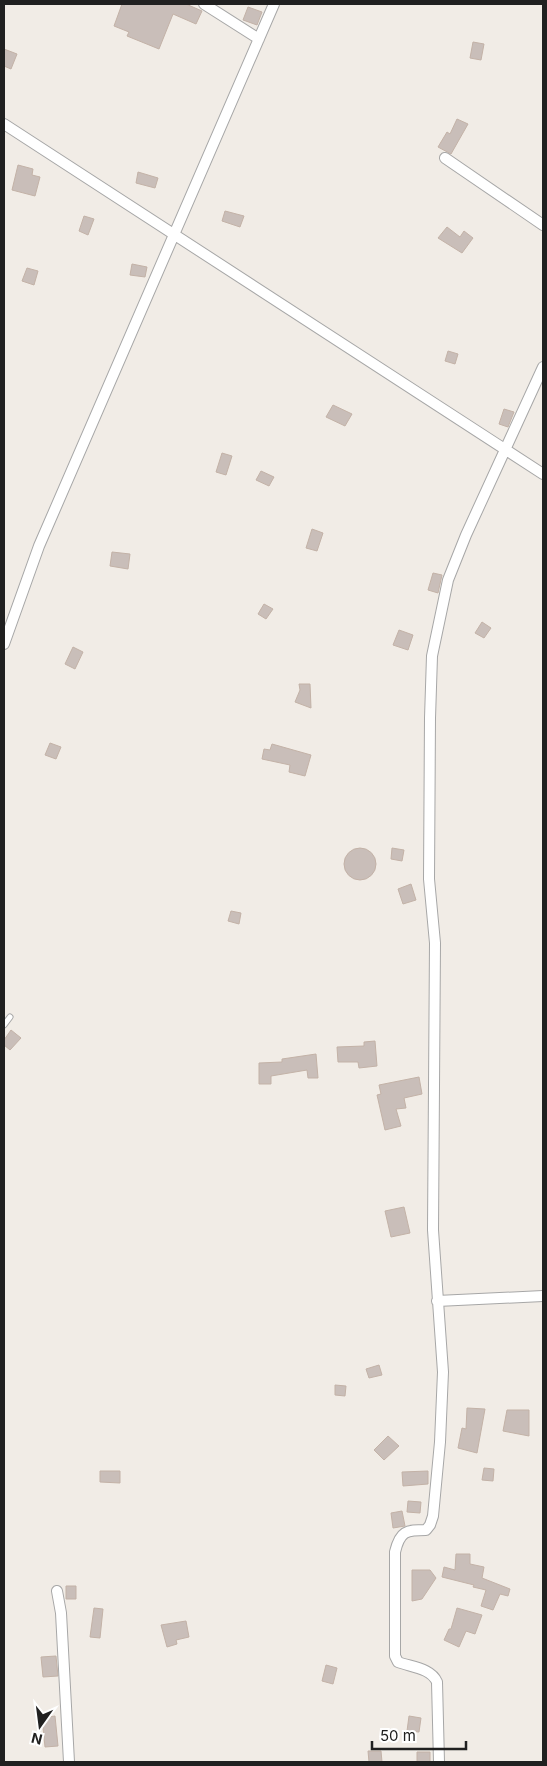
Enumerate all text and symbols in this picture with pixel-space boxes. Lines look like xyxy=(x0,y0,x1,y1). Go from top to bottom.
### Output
north arrow xyxy=(15,1701,65,1751)
scale bar xyxy=(372,1718,466,1750)
text: 50 m xyxy=(380,1726,416,1745)
text: N xyxy=(30,1730,44,1749)

